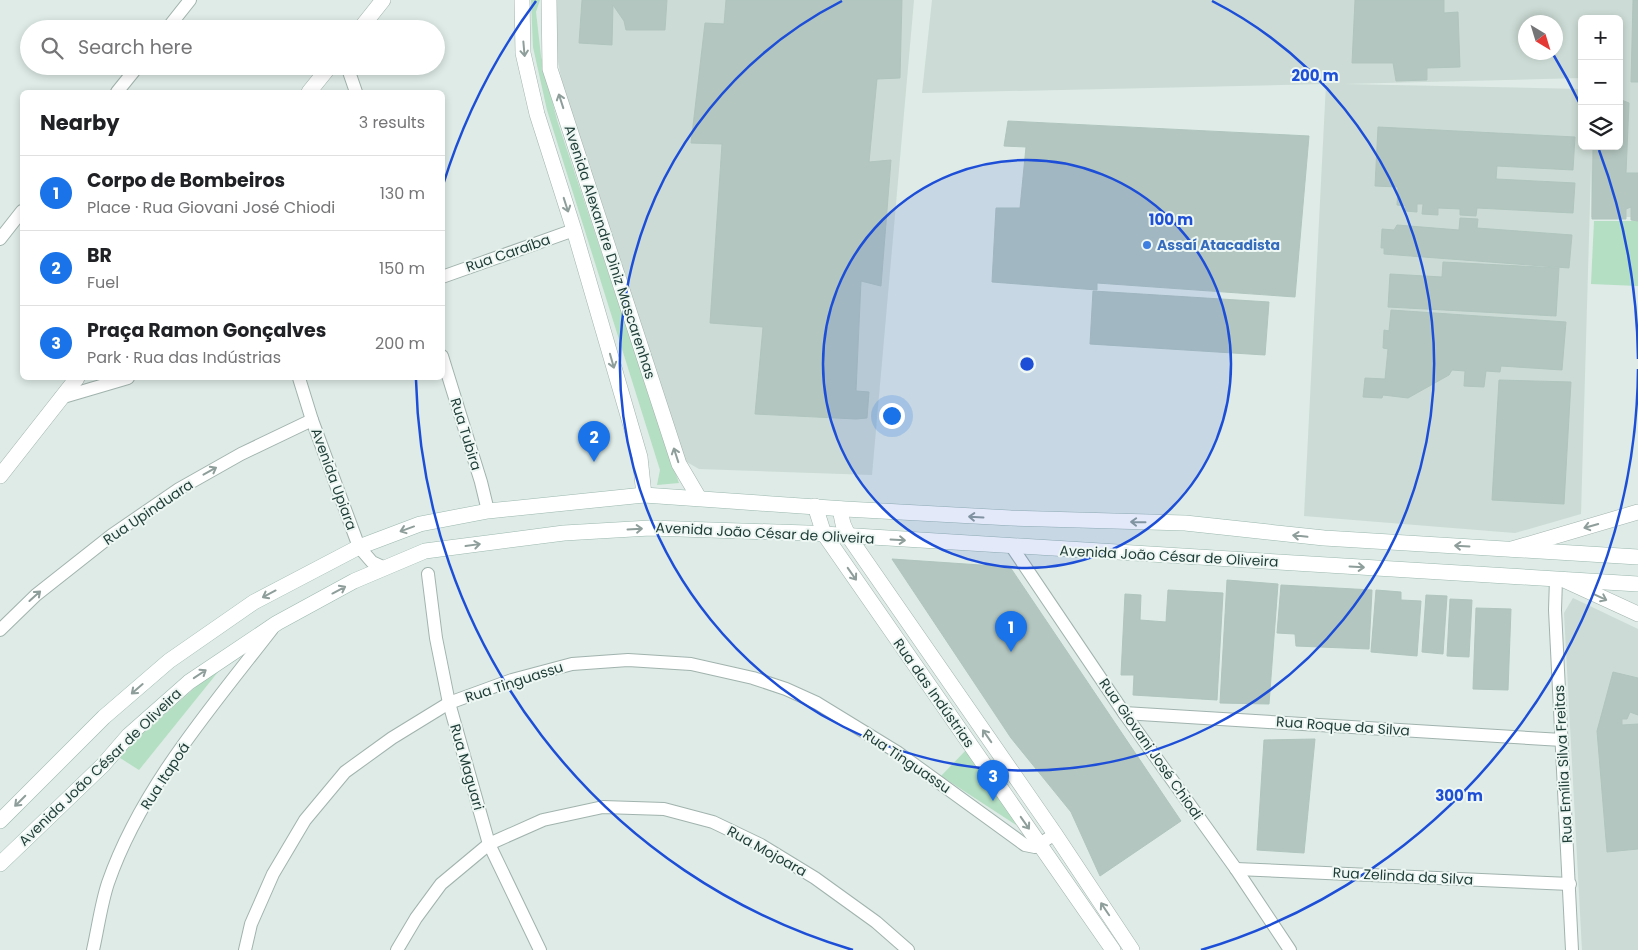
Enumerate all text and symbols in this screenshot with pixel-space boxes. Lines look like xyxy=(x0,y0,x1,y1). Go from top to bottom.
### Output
north arrow xyxy=(1518,15,1563,60)
map controls xyxy=(1578,15,1623,150)
button: + xyxy=(1578,15,1623,60)
search box xyxy=(20,20,445,75)
icon: search xyxy=(38,34,66,62)
text: Search here xyxy=(78,34,192,61)
one-way arrow xyxy=(519,40,528,56)
button: − xyxy=(1578,60,1623,105)
text: 200 m xyxy=(1291,65,1339,86)
one-way arrow xyxy=(555,93,565,109)
button: layers xyxy=(1578,105,1623,150)
text: Nearby xyxy=(40,108,120,137)
text: 3 results xyxy=(359,111,425,134)
street label: Avenida Alexandre Diniz Mascarenhas xyxy=(559,122,661,382)
text: Corpo de Bombeiros xyxy=(87,167,285,194)
text: 1 xyxy=(53,182,59,205)
text: 130 m xyxy=(380,182,425,205)
text: Place · Rua Giovani José Chiodi xyxy=(87,196,335,219)
one-way arrow xyxy=(562,197,571,213)
text: 100 m xyxy=(1149,209,1193,230)
street label: Rua Caraíba xyxy=(463,229,553,277)
place label: Assaí Atacadista xyxy=(1157,235,1280,255)
marker: Assaí Atacadista xyxy=(1141,239,1153,251)
text: BR xyxy=(87,242,112,269)
text: 2 xyxy=(51,257,61,280)
text: 150 m xyxy=(379,257,425,280)
text: Fuel xyxy=(87,271,119,294)
text: Praça Ramon Gonçalves xyxy=(87,317,326,344)
text: 3 xyxy=(51,332,61,355)
text: 200 m xyxy=(375,332,425,355)
text: Park · Rua das Indústrias xyxy=(87,346,281,369)
one-way arrow xyxy=(608,353,617,369)
centre of rings xyxy=(1018,355,1036,373)
street label: Rua Tubira xyxy=(446,395,486,473)
your location xyxy=(879,403,905,429)
pin: 2 xyxy=(578,421,610,462)
street label: Avenida Upiara xyxy=(306,425,362,533)
one-way arrow xyxy=(671,447,681,463)
one-way arrow xyxy=(202,466,217,476)
street label: Rua Upinduara xyxy=(99,474,197,550)
one-way arrow xyxy=(968,512,984,521)
street label: Avenida João César de Oliveira xyxy=(655,517,875,549)
one-way arrow xyxy=(1131,517,1147,527)
one-way arrow xyxy=(1584,521,1600,531)
one-way arrow xyxy=(626,524,642,533)
one-way arrow xyxy=(399,525,415,534)
one-way arrow xyxy=(1293,531,1309,541)
one-way arrow xyxy=(889,535,905,544)
one-way arrow xyxy=(465,540,481,550)
street label: Avenida João César de Oliveira xyxy=(1059,540,1279,572)
one-way arrow xyxy=(1455,542,1471,551)
one-way arrow xyxy=(1348,563,1364,572)
one-way arrow xyxy=(847,567,857,581)
one-way arrow xyxy=(331,584,345,594)
one-way arrow xyxy=(29,590,42,602)
one-way arrow xyxy=(262,590,277,599)
one-way arrow xyxy=(1592,592,1607,602)
pin: 1 xyxy=(995,611,1027,652)
street label: Rua das Indústrias xyxy=(889,634,979,752)
street label: Rua Tinguassu xyxy=(462,657,566,707)
one-way arrow xyxy=(193,669,207,679)
street label: Rua Giovani José Chiodi xyxy=(1094,674,1208,824)
one-way arrow xyxy=(131,683,144,694)
street label: Avenida João César de Oliveira xyxy=(14,684,186,850)
street label: Rua Emília Silva Freitas xyxy=(1549,684,1577,844)
street label: Rua Roque da Silva xyxy=(1275,711,1411,741)
street label: Rua Maguari xyxy=(445,722,489,812)
street label: Rua Tinguassu xyxy=(859,724,955,798)
one-way arrow xyxy=(982,730,992,744)
street label: Rua Itapoá xyxy=(136,738,194,814)
pin: 3 xyxy=(977,760,1009,801)
text: 300 m xyxy=(1435,785,1483,806)
one-way arrow xyxy=(14,795,26,807)
one-way arrow xyxy=(1020,815,1030,829)
street label: Rua Mojoara xyxy=(724,821,810,881)
street label: Rua Zelinda da Silva xyxy=(1332,862,1474,890)
one-way arrow xyxy=(1100,903,1110,917)

